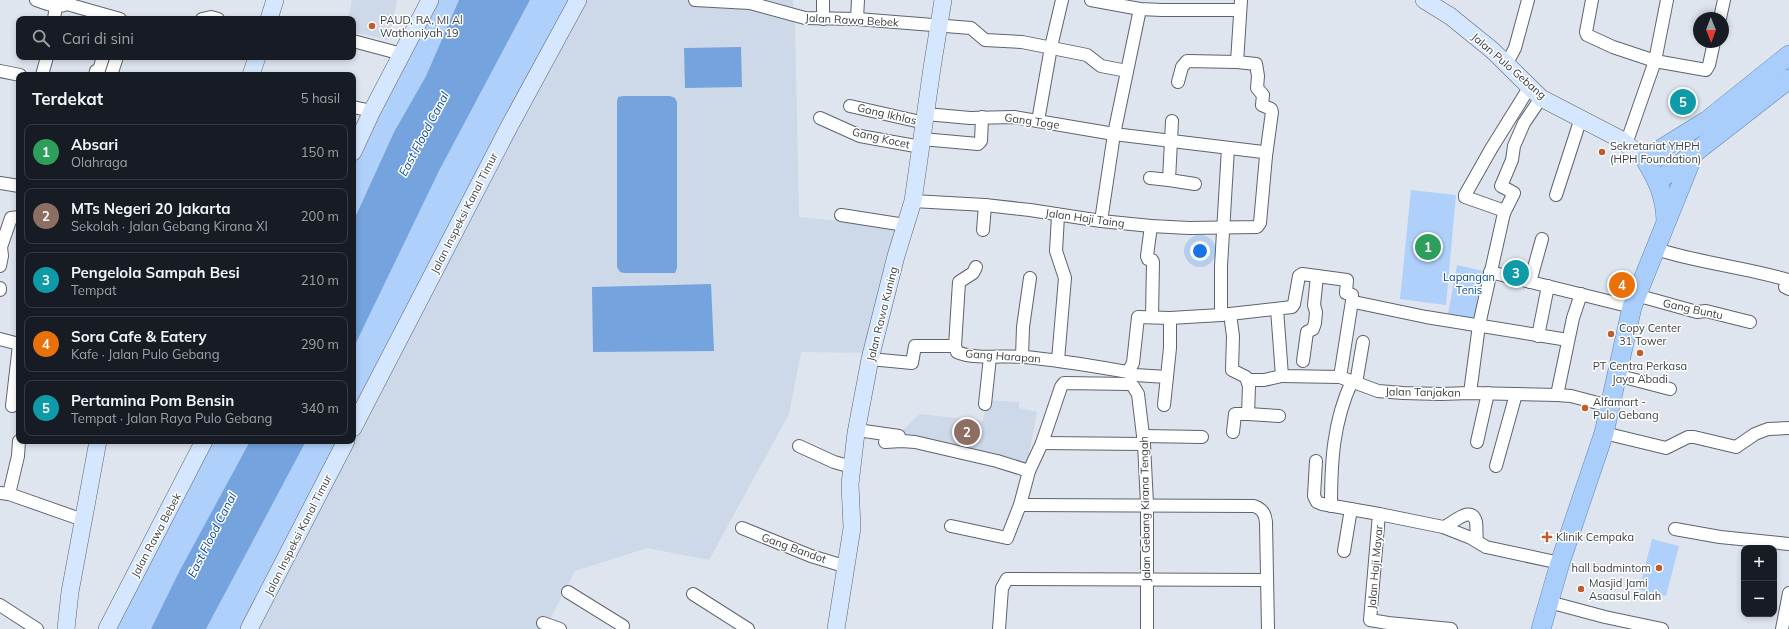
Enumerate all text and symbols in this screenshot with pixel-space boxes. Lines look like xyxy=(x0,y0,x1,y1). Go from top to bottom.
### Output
street label: Jalan Rawa Bebek xyxy=(805,11,899,29)
north arrow xyxy=(1693,12,1729,48)
place label: PAUD, RA, MI Al Wathoniyah 19 xyxy=(380,13,463,40)
search box xyxy=(16,16,356,60)
marker: PAUD, RA, MI Al Wathoniyah 19 xyxy=(367,21,377,31)
icon: search xyxy=(30,27,52,49)
text: Cari di sini xyxy=(62,29,134,48)
street label: Jalan Pulo Gebang xyxy=(1469,30,1549,102)
pin: 5 xyxy=(1670,87,1696,117)
text: Terdekat xyxy=(32,88,103,109)
water label: East Flood Canal xyxy=(395,89,452,178)
text: 5 hasil xyxy=(301,90,340,106)
street label: Gang Ikhlas xyxy=(856,100,918,128)
street label: Gang Toge xyxy=(1004,110,1060,132)
street label: Gang Kocet xyxy=(851,125,911,151)
text: Absari xyxy=(71,135,118,154)
place label: Sekretariat YHPH (HPH Foundation) xyxy=(1610,139,1701,166)
text: 1 xyxy=(42,144,50,160)
text: 150 m xyxy=(301,144,339,160)
marker: Sekretariat YHPH (HPH Foundation) xyxy=(1597,147,1607,157)
street label: Jalan Inspeksi Kanal Timur xyxy=(427,150,501,276)
text: Olahraga xyxy=(71,154,128,170)
text: MTs Negeri 20 Jakarta xyxy=(71,199,230,218)
street label: Jalan Haji Taing xyxy=(1044,206,1126,230)
text: 2 xyxy=(42,208,50,224)
text: 200 m xyxy=(301,208,339,224)
text: Sekolah · Jalan Gebang Kirana XI xyxy=(71,218,268,234)
pin: 1 xyxy=(1415,232,1441,262)
your location xyxy=(1190,241,1210,261)
pin: 3 xyxy=(1503,258,1529,288)
text: Pengelola Sampah Besi xyxy=(71,263,240,282)
street label: Jalan Rawa Kuning xyxy=(863,265,901,363)
park label: Lapangan Tenis xyxy=(1443,270,1495,297)
pin: 4 xyxy=(1609,270,1635,300)
text: 3 xyxy=(42,272,50,288)
text: 210 m xyxy=(301,272,339,288)
text: Tempat xyxy=(71,282,117,298)
street label: Gang Buntu xyxy=(1662,296,1724,322)
place label: Copy Center 31 Tower xyxy=(1619,321,1681,348)
text: Sora Cafe & Eatery xyxy=(71,327,207,346)
marker: Copy Center 31 Tower xyxy=(1606,329,1616,339)
text: 4 xyxy=(42,336,50,352)
text: 290 m xyxy=(301,336,339,352)
text: Kafe · Jalan Pulo Gebang xyxy=(71,346,220,362)
street label: Gang Harapan xyxy=(965,346,1041,366)
marker: PT Centra Perkasa Jaya Abadi xyxy=(1635,348,1645,358)
place label: PT Centra Perkasa Jaya Abadi xyxy=(1593,359,1687,386)
street label: Jalan Tanjakan xyxy=(1385,384,1461,400)
text: Pertamina Pom Bensin xyxy=(71,391,234,410)
place label: Alfamart - Pulo Gebang xyxy=(1593,395,1659,422)
text: 5 xyxy=(42,400,50,416)
text: 340 m xyxy=(301,400,339,416)
marker: Alfamart - Pulo Gebang xyxy=(1580,403,1590,413)
text: Tempat · Jalan Raya Pulo Gebang xyxy=(71,410,272,426)
pin: 2 xyxy=(954,417,980,447)
street label: Jalan Gebang Kirana Tengah xyxy=(1137,436,1153,582)
street label: Jalan Inspeksi Kanal Timur xyxy=(261,472,335,598)
street label: Jalan Rawa Bebek xyxy=(128,490,184,580)
water label: East Flood Canal xyxy=(184,490,239,580)
street label: Jalan Haji Mayar xyxy=(1364,524,1386,610)
street label: Gang Bandot xyxy=(760,530,828,566)
place label: Klinik Cempaka xyxy=(1556,530,1634,544)
marker: Klinik Cempaka xyxy=(1541,531,1553,543)
map controls xyxy=(1741,545,1777,617)
button: + xyxy=(1741,545,1777,581)
place label: hall badmintom xyxy=(1572,561,1651,575)
marker: hall badmintom xyxy=(1654,563,1664,573)
place label: Masjid Jami Asaasul Falah xyxy=(1589,576,1661,603)
button: − xyxy=(1741,581,1777,617)
marker: Masjid Jami Asaasul Falah xyxy=(1576,584,1586,594)

